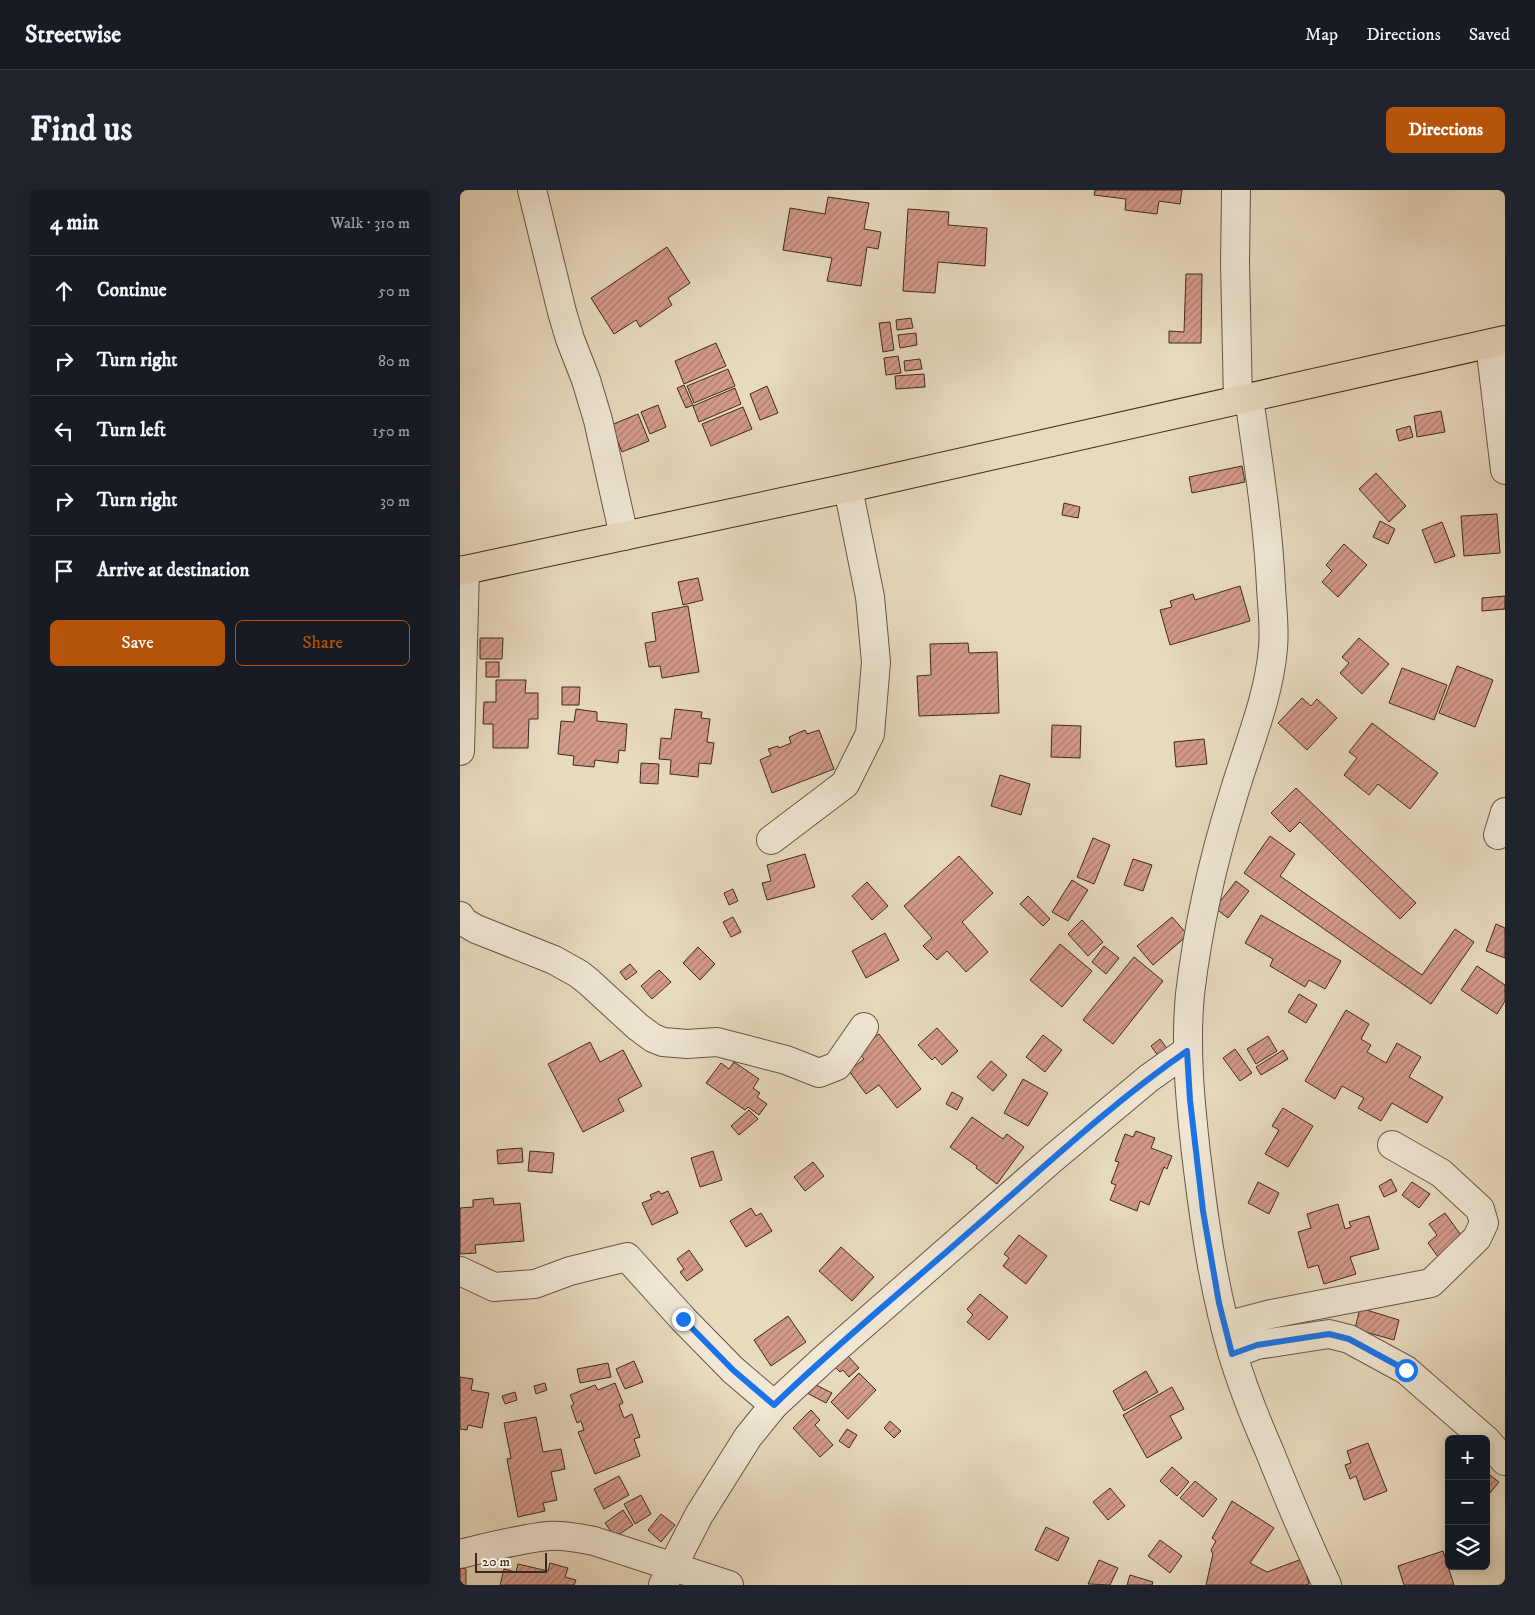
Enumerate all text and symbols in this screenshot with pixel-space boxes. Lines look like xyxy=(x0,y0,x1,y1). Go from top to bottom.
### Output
text: Streetwise xyxy=(25,20,121,50)
text: Map xyxy=(1305,24,1338,46)
text: Directions xyxy=(1366,24,1441,46)
text: Saved xyxy=(1469,24,1510,46)
button: Directions xyxy=(1386,107,1505,153)
text: Find us xyxy=(30,108,132,152)
text: 4 min xyxy=(50,210,99,236)
text: Walk · 310 m xyxy=(330,213,410,233)
icon: ahead xyxy=(50,277,78,305)
text: Continue xyxy=(97,279,167,302)
text: 50 m xyxy=(378,281,410,301)
icon: right xyxy=(50,347,78,375)
text: Turn right xyxy=(97,349,177,372)
text: 80 m xyxy=(378,351,410,371)
icon: left xyxy=(50,417,78,445)
text: Turn left xyxy=(97,419,166,442)
text: 150 m xyxy=(372,421,410,441)
icon: right xyxy=(50,487,78,515)
text: Turn right xyxy=(97,489,177,512)
text: 30 m xyxy=(380,491,410,511)
icon: arrive xyxy=(50,557,78,585)
text: Arrive at destination xyxy=(97,559,249,582)
button: Save xyxy=(50,620,225,666)
button: Share xyxy=(235,620,410,666)
route end xyxy=(672,1308,695,1331)
route start xyxy=(1395,1359,1418,1382)
map controls xyxy=(1445,1435,1490,1570)
button: + xyxy=(1445,1435,1490,1480)
button: − xyxy=(1445,1480,1490,1525)
button: layers xyxy=(1445,1525,1490,1570)
scale bar xyxy=(475,1550,548,1573)
text: 20 m xyxy=(482,1553,510,1571)

